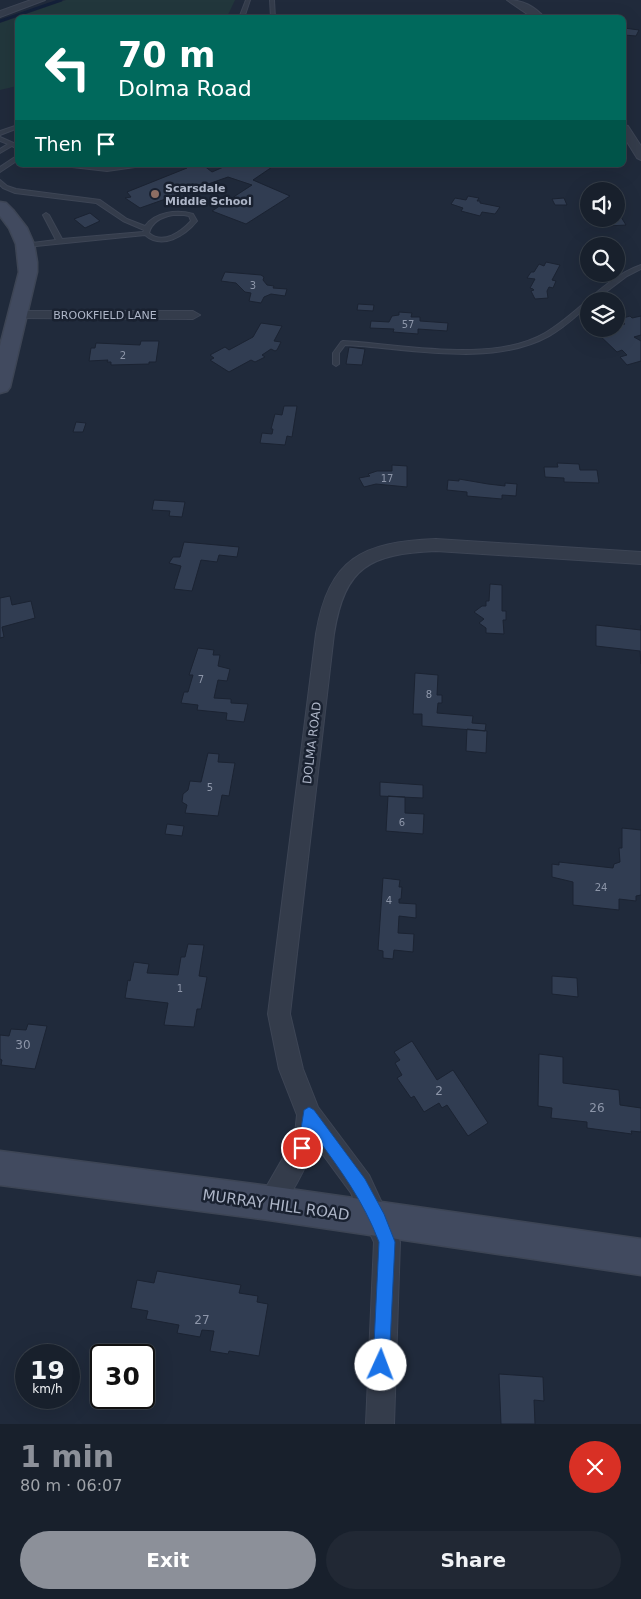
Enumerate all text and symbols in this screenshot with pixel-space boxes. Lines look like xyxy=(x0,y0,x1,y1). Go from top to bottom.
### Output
icon: left xyxy=(35,35,100,100)
text: 70 m xyxy=(118,35,215,75)
text: Dolma Road xyxy=(118,76,252,101)
icon: arrive xyxy=(92,130,120,158)
text: Then xyxy=(35,133,82,155)
place label: Scarsdale Middle School xyxy=(165,182,252,208)
map controls xyxy=(580,182,625,337)
button: sound xyxy=(580,182,625,227)
marker: Scarsdale Middle School xyxy=(149,188,161,200)
button: search xyxy=(580,237,625,282)
house number: 3 xyxy=(250,280,256,291)
button: layers xyxy=(580,292,625,337)
street label: BROOKFIELD LANE xyxy=(53,309,157,322)
house number: 57 xyxy=(402,319,414,330)
house number: 2 xyxy=(120,350,126,361)
house number: 17 xyxy=(381,473,393,484)
house number: 7 xyxy=(198,674,204,685)
house number: 8 xyxy=(426,689,432,700)
street label: DOLMA ROAD xyxy=(300,701,324,785)
house number: 5 xyxy=(207,782,213,793)
house number: 6 xyxy=(399,817,405,828)
house number: 24 xyxy=(595,882,607,893)
house number: 4 xyxy=(386,895,392,906)
house number: 1 xyxy=(177,983,183,994)
house number: 30 xyxy=(15,1038,31,1052)
house number: 2 xyxy=(435,1084,443,1098)
house number: 26 xyxy=(589,1101,605,1115)
pin xyxy=(281,1127,323,1169)
icon: arrive xyxy=(288,1134,316,1162)
street label: MURRAY HILL ROAD xyxy=(201,1186,351,1224)
house number: 27 xyxy=(194,1313,210,1327)
position arrow xyxy=(354,1338,406,1390)
speed limit sign: 30 xyxy=(90,1344,155,1409)
text: 19 xyxy=(30,1356,65,1385)
text: km/h xyxy=(32,1382,63,1396)
text: 1 min xyxy=(20,1439,114,1474)
button: close xyxy=(569,1441,621,1493)
text: 80 m · 06:07 xyxy=(20,1476,122,1495)
button: Exit xyxy=(20,1531,316,1589)
button: Share xyxy=(326,1531,621,1589)

